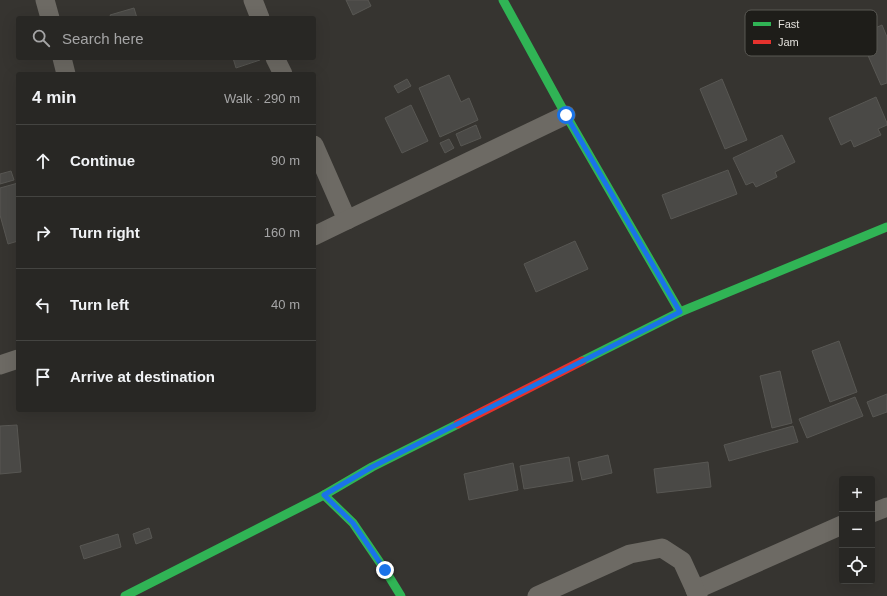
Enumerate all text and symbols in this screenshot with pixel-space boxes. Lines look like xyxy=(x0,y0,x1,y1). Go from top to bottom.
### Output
legend xyxy=(745,10,877,56)
search box xyxy=(16,16,316,60)
text: Fast xyxy=(778,18,799,30)
icon: search xyxy=(30,27,52,49)
text: Search here xyxy=(62,30,144,47)
text: Jam xyxy=(778,36,799,48)
text: 4 min xyxy=(32,88,76,107)
text: Walk · 290 m xyxy=(224,91,300,106)
route start xyxy=(557,106,575,124)
icon: ahead xyxy=(32,150,54,172)
text: Continue xyxy=(70,152,135,169)
text: 90 m xyxy=(271,153,300,168)
icon: right xyxy=(32,222,54,244)
text: Turn right xyxy=(70,224,140,241)
text: 160 m xyxy=(264,225,300,240)
icon: left xyxy=(32,294,54,316)
text: Turn left xyxy=(70,296,129,313)
text: 40 m xyxy=(271,297,300,312)
icon: arrive xyxy=(32,366,54,388)
text: Arrive at destination xyxy=(70,368,215,385)
map controls xyxy=(839,476,875,584)
button: + xyxy=(839,476,875,512)
button: − xyxy=(839,512,875,548)
button: locate xyxy=(839,548,875,584)
route end xyxy=(376,561,394,579)

